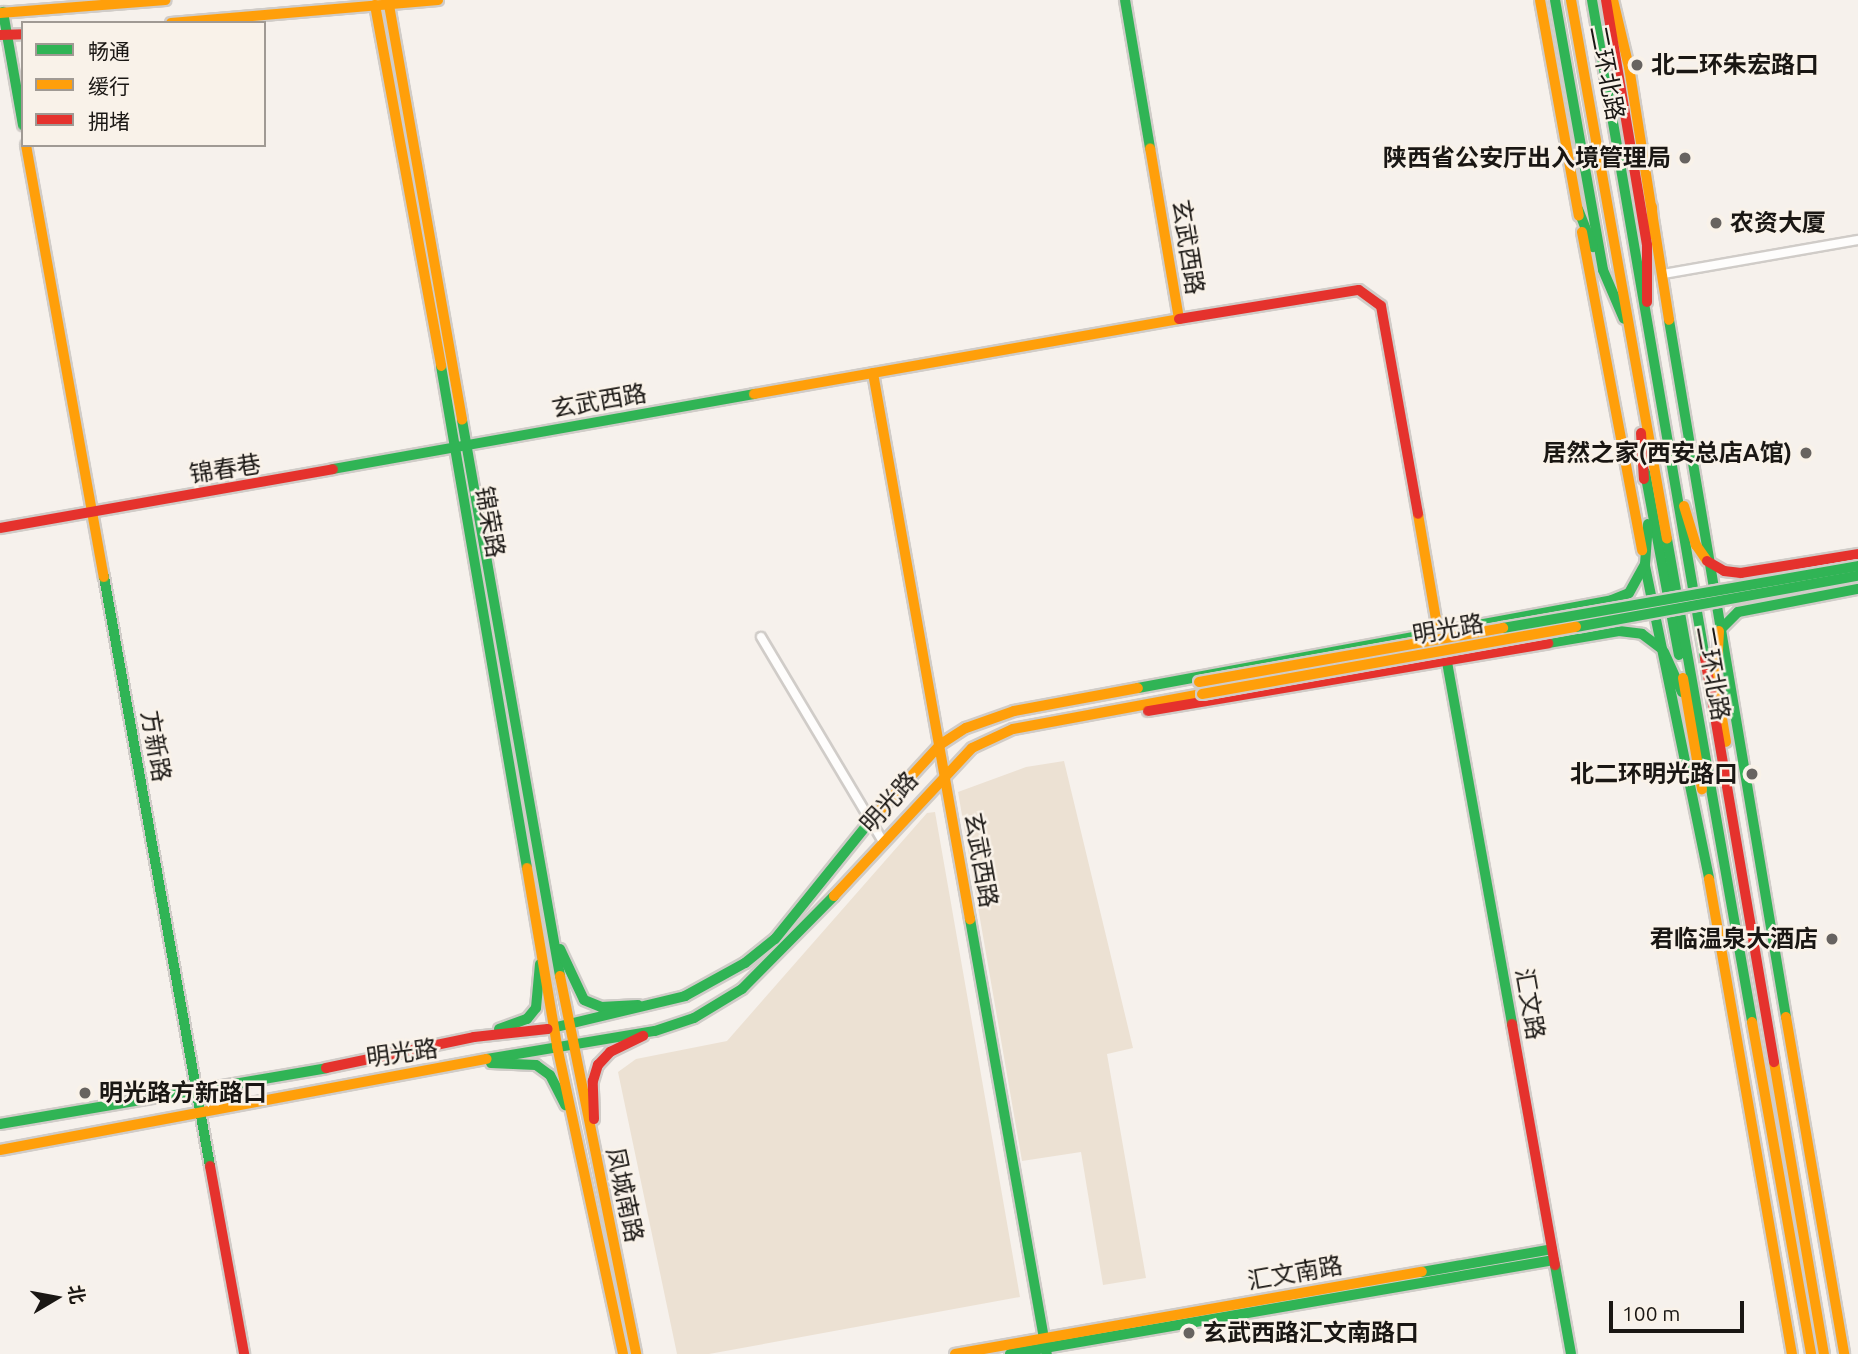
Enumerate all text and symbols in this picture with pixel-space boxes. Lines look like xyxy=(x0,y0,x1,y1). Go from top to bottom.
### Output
legend xyxy=(21,21,266,147)
street label: 二环北路 xyxy=(1584,23,1630,123)
text: 畅通 xyxy=(88,39,130,63)
place label: 北二环朱宏路口 xyxy=(1651,51,1819,79)
marker: 北二环朱宏路口 xyxy=(1629,57,1645,73)
text: 缓行 xyxy=(88,74,130,98)
text: 拥堵 xyxy=(88,109,130,133)
place label: 陕西省公安厅出入境管理局 xyxy=(1383,144,1671,172)
marker: 陕西省公安厅出入境管理局 xyxy=(1677,150,1693,166)
street label: 玄武西路 xyxy=(1166,197,1210,297)
place label: 农资大厦 xyxy=(1730,209,1826,237)
marker: 农资大厦 xyxy=(1708,215,1724,231)
street label: 玄武西路 xyxy=(549,378,649,424)
place label: 居然之家(西安总店A馆) xyxy=(1543,439,1792,467)
marker: 居然之家(西安总店A馆) xyxy=(1798,445,1814,461)
street label: 锦春巷 xyxy=(187,449,263,489)
street label: 锦荣路 xyxy=(470,484,510,560)
street label: 明光路 xyxy=(1410,609,1486,649)
street label: 二环北路 xyxy=(1690,623,1736,723)
street label: 方新路 xyxy=(136,708,176,784)
place label: 北二环明光路口 xyxy=(1570,760,1738,788)
street label: 明光路 xyxy=(854,766,924,838)
marker: 北二环明光路口 xyxy=(1744,766,1760,782)
street label: 玄武西路 xyxy=(958,810,1004,910)
place label: 君临温泉大酒店 xyxy=(1650,925,1818,953)
marker: 君临温泉大酒店 xyxy=(1824,931,1840,947)
street label: 汇文路 xyxy=(1510,966,1550,1042)
street label: 明光路 xyxy=(364,1034,440,1072)
place label: 明光路方新路口 xyxy=(99,1079,267,1107)
marker: 明光路方新路口 xyxy=(77,1085,93,1101)
street label: 凤城南路 xyxy=(601,1145,649,1245)
street label: 汇文南路 xyxy=(1245,1250,1345,1296)
north arrow xyxy=(21,1263,91,1333)
text: 北 xyxy=(64,1283,89,1306)
scale bar xyxy=(1613,1288,1748,1332)
text: 100 m xyxy=(1622,1301,1680,1325)
place label: 玄武西路汇文南路口 xyxy=(1203,1319,1419,1347)
marker: 玄武西路汇文南路口 xyxy=(1181,1325,1197,1341)

